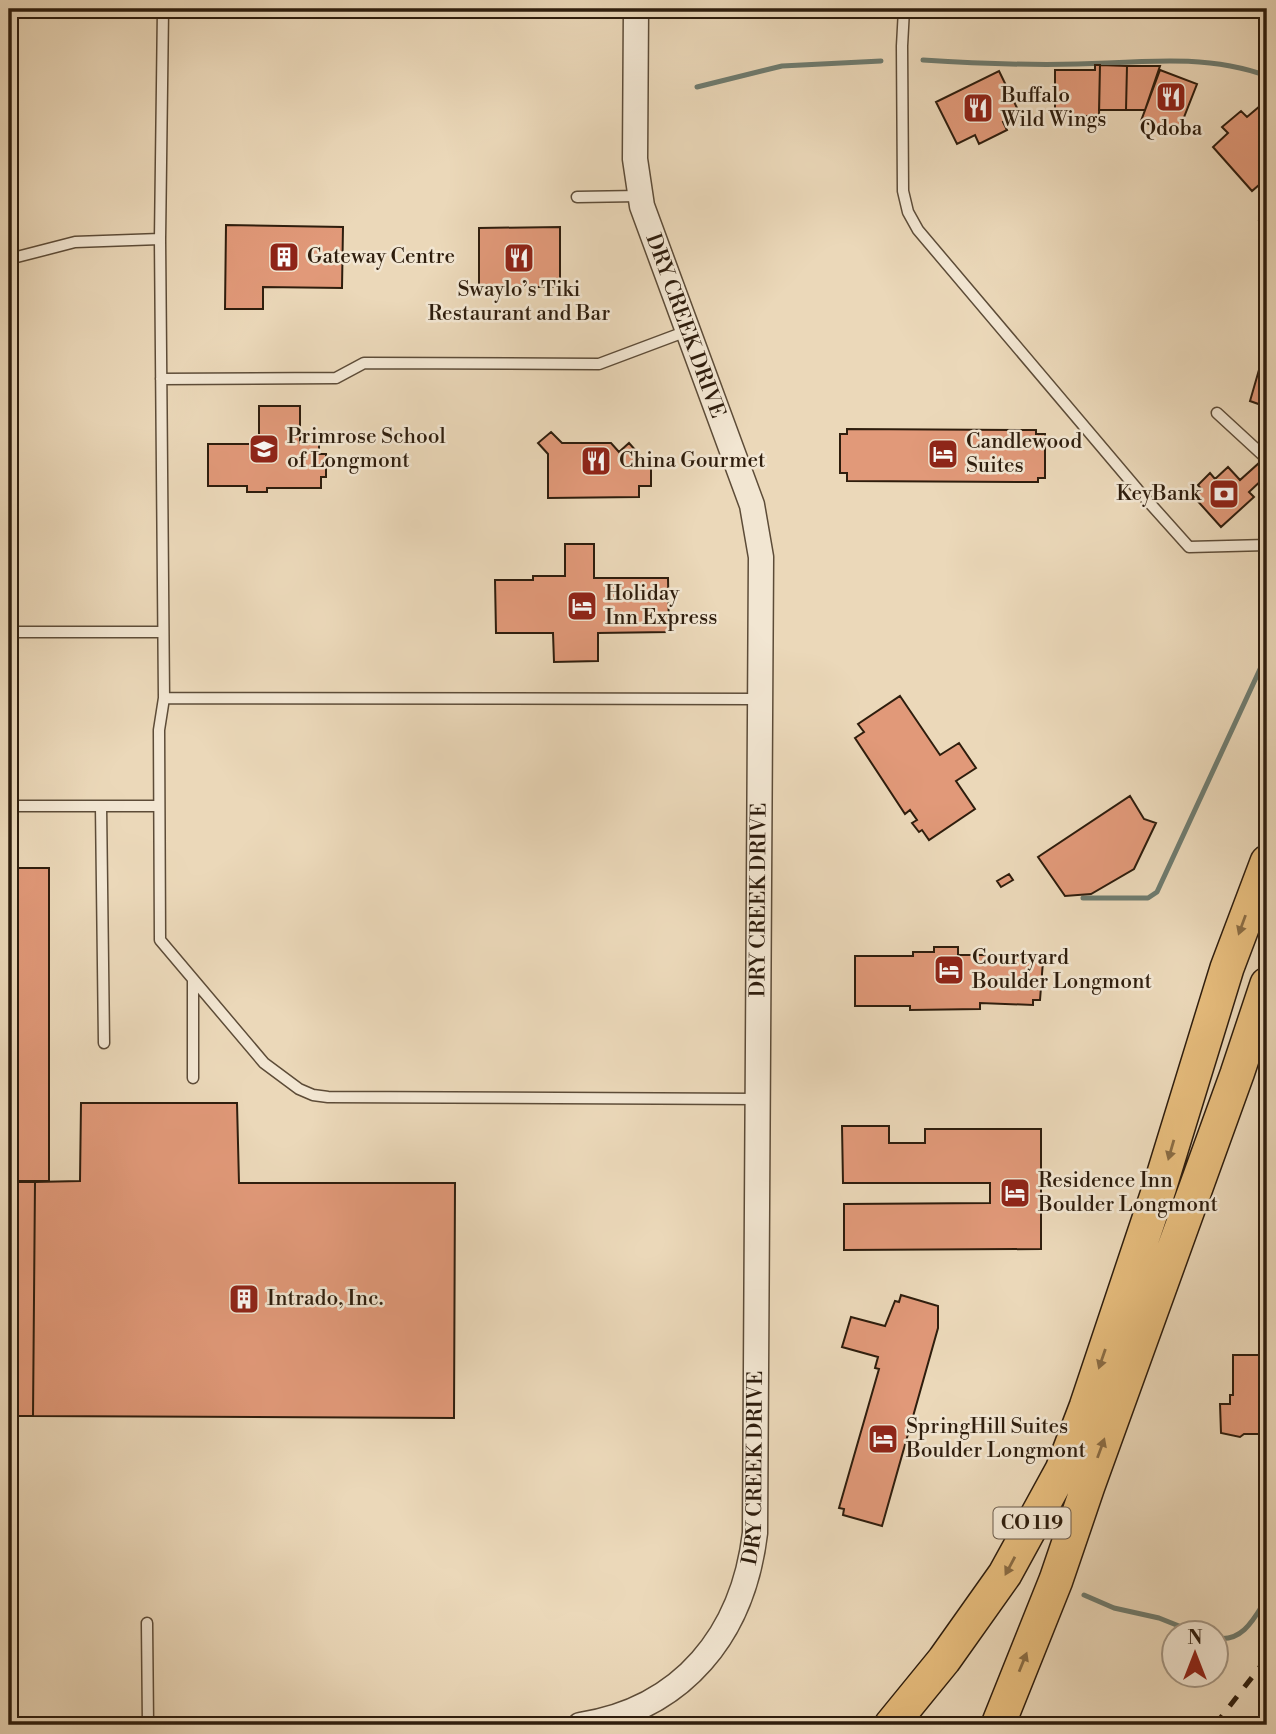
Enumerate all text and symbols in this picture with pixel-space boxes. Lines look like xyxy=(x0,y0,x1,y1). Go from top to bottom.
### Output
restaurant icon: Qdoba xyxy=(1154,80,1188,114)
place label: Buffalo Wild Wings xyxy=(1000,83,1107,133)
restaurant icon: Buffalo Wild Wings xyxy=(961,91,995,125)
place label: Qdoba xyxy=(1140,116,1203,142)
street label: DRY CREEK DRIVE xyxy=(640,230,730,422)
building icon: Gateway Centre xyxy=(267,240,301,274)
restaurant icon: Swaylo’s Tiki Restaurant and Bar xyxy=(502,241,536,275)
place label: Gateway Centre xyxy=(307,244,455,270)
place label: Swaylo’s Tiki Restaurant and Bar xyxy=(428,277,610,327)
place label: Primrose School of Longmont xyxy=(287,424,446,474)
place label: Candlewood Suites xyxy=(966,429,1082,479)
school or university icon: Primrose School of Longmont xyxy=(247,432,281,466)
hotel icon: Candlewood Suites xyxy=(926,437,960,471)
restaurant icon: China Gourmet xyxy=(579,444,613,478)
place label: China Gourmet xyxy=(619,448,766,474)
bank icon: KeyBank xyxy=(1207,477,1241,511)
place label: KeyBank xyxy=(1116,481,1202,507)
place label: Holiday Inn Express xyxy=(605,581,718,631)
hotel icon: Holiday Inn Express xyxy=(565,589,599,623)
street label: DRY CREEK DRIVE xyxy=(745,803,772,997)
one-way arrow xyxy=(1237,915,1248,936)
place label: Courtyard Boulder Longmont xyxy=(971,945,1152,995)
hotel icon: Courtyard Boulder Longmont xyxy=(932,953,966,987)
one-way arrow xyxy=(1165,1139,1176,1161)
place label: Residence Inn Boulder Longmont xyxy=(1037,1168,1218,1218)
hotel icon: Residence Inn Boulder Longmont xyxy=(998,1176,1032,1210)
building icon: Intrado, Inc. xyxy=(227,1282,261,1316)
place label: Intrado, Inc. xyxy=(267,1286,383,1312)
one-way arrow xyxy=(1097,1348,1107,1369)
street label: DRY CREEK DRIVE xyxy=(737,1371,769,1567)
place label: SpringHill Suites Boulder Longmont xyxy=(905,1414,1086,1464)
hotel icon: SpringHill Suites Boulder Longmont xyxy=(866,1422,900,1456)
one-way arrow xyxy=(1096,1438,1107,1459)
road number: CO 119 xyxy=(993,1508,1070,1539)
one-way arrow xyxy=(1004,1556,1016,1575)
north arrow xyxy=(1160,1618,1230,1688)
text: N xyxy=(1187,1626,1203,1650)
one-way arrow xyxy=(1017,1651,1028,1672)

